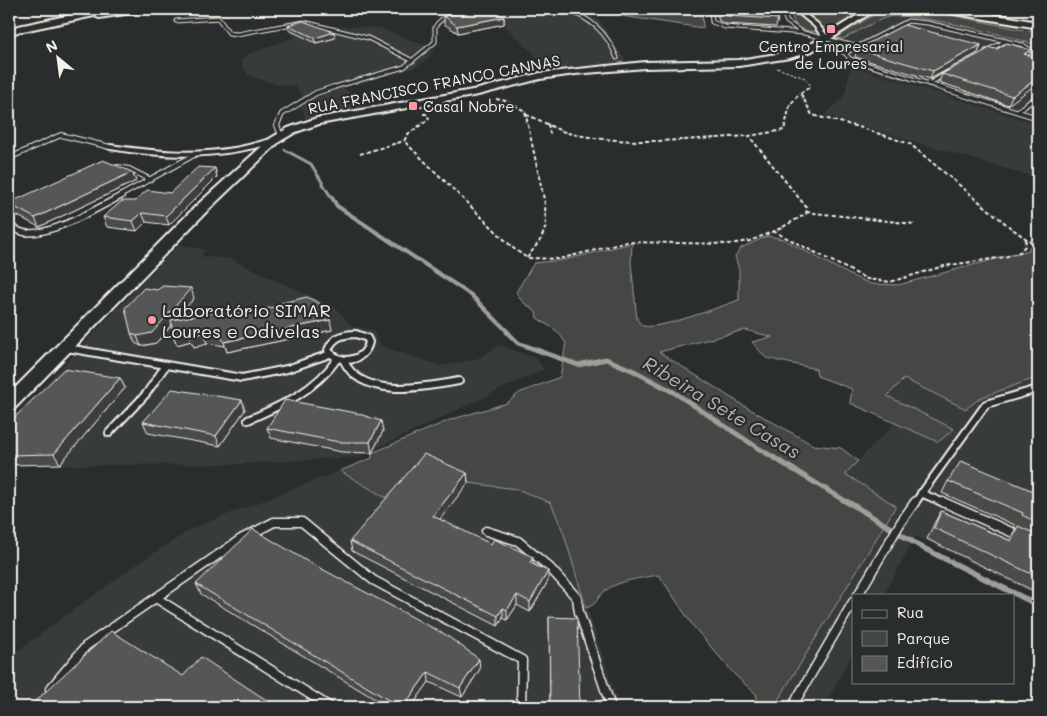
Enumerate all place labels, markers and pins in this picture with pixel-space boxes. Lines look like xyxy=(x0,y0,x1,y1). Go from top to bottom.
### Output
marker: Centro Empresarial de Loures xyxy=(825,23,837,35)
place label: Centro Empresarial de Loures xyxy=(759,36,903,73)
place label: Casal Nobre xyxy=(423,96,515,116)
marker: Casal Nobre xyxy=(407,100,419,112)
place label: Laboratório SIMAR Loures e Odivelas xyxy=(162,298,331,343)
marker: Laboratório SIMAR Loures e Odivelas xyxy=(146,314,158,326)

